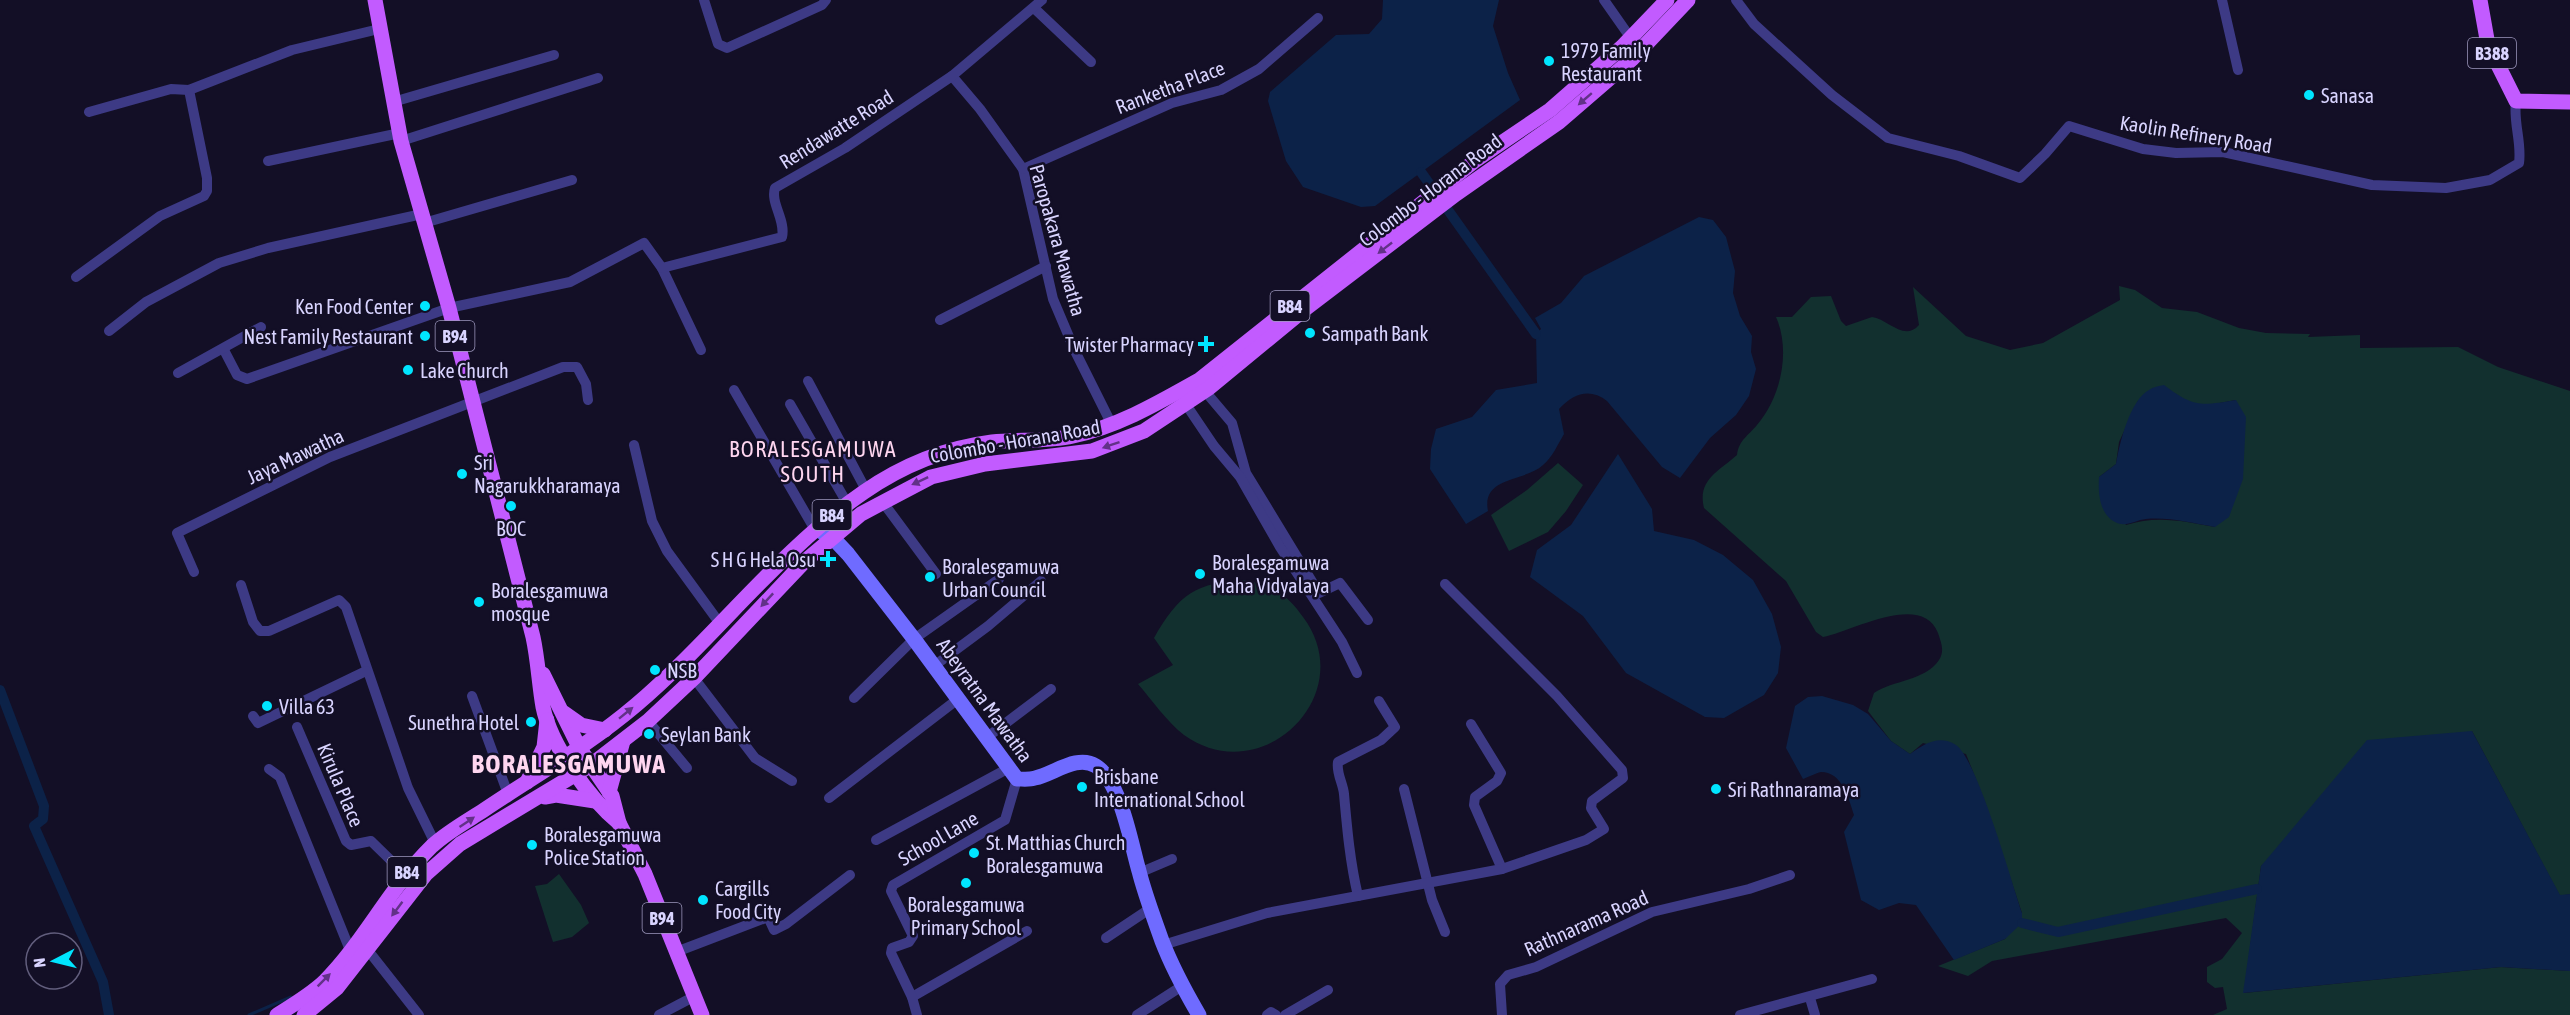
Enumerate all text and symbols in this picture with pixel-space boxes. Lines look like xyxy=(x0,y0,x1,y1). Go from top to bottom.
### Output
road number: B388 xyxy=(2468,38,2516,68)
place label: 1979 Family Restaurant xyxy=(1561,39,1651,85)
marker: 1979 Family Restaurant xyxy=(1542,54,1556,68)
street label: Ranketha Place xyxy=(1112,56,1228,118)
place label: Sanasa xyxy=(2321,84,2374,107)
street label: Rendawatte Road xyxy=(775,85,897,173)
marker: Sanasa xyxy=(2302,88,2316,102)
one-way arrow xyxy=(1578,92,1593,105)
street label: Kaolin Refinery Road xyxy=(2118,111,2274,157)
street label: Colombo - Horana Road xyxy=(1354,129,1506,251)
street label: Paropakara Mawatha xyxy=(1025,161,1091,319)
one-way arrow xyxy=(1378,242,1393,254)
road number: B84 xyxy=(1270,291,1310,321)
place label: Ken Food Center xyxy=(295,295,414,318)
marker: Ken Food Center xyxy=(418,299,432,313)
road number: B94 xyxy=(436,321,474,351)
place label: Sampath Bank xyxy=(1322,322,1429,345)
place label: Nest Family Restaurant xyxy=(243,325,413,348)
marker: Sampath Bank xyxy=(1303,326,1317,340)
marker: Nest Family Restaurant xyxy=(418,329,432,343)
place label: Twister Pharmacy xyxy=(1065,333,1194,356)
marker: Twister Pharmacy xyxy=(1199,337,1213,351)
place label: Lake Church xyxy=(420,359,509,382)
marker: Lake Church xyxy=(401,363,415,377)
street label: Colombo - Horana Road xyxy=(928,415,1102,467)
street label: Jaya Mawatha xyxy=(243,424,347,488)
district label: BORALESGAMUWA SOUTH xyxy=(729,436,897,487)
one-way arrow xyxy=(1102,441,1120,451)
place label: Sri Nagarukkharamaya xyxy=(474,451,621,497)
marker: Sri Nagarukkharamaya xyxy=(455,467,469,481)
one-way arrow xyxy=(911,477,928,486)
marker: BOC xyxy=(504,499,518,513)
road number: B84 xyxy=(812,500,852,530)
place label: BOC xyxy=(496,517,526,540)
place label: S H G Hela Osu xyxy=(711,548,816,571)
place label: Boralesgamuwa Maha Vidyalaya xyxy=(1212,551,1330,597)
marker: S H G Hela Osu xyxy=(821,552,835,566)
place label: Boralesgamuwa Urban Council xyxy=(942,555,1060,601)
marker: Boralesgamuwa Maha Vidyalaya xyxy=(1193,567,1207,581)
marker: Boralesgamuwa Urban Council xyxy=(923,570,937,584)
place label: Boralesgamuwa mosque xyxy=(491,579,609,625)
one-way arrow xyxy=(761,593,775,607)
marker: Boralesgamuwa mosque xyxy=(472,595,486,609)
street label: Abeyratna Mawatha xyxy=(932,634,1038,766)
place label: NSB xyxy=(667,659,697,682)
marker: NSB xyxy=(648,663,662,677)
place label: Villa 63 xyxy=(279,695,335,718)
marker: Villa 63 xyxy=(260,699,274,713)
one-way arrow xyxy=(618,708,633,720)
place label: Sunethra Hotel xyxy=(408,711,520,734)
marker: Sunethra Hotel xyxy=(524,715,538,729)
place label: Seylan Bank xyxy=(661,723,751,746)
marker: Seylan Bank xyxy=(642,727,656,741)
street label: Kirula Place xyxy=(313,740,369,830)
district label: BORALESGAMUWA xyxy=(471,749,667,779)
place label: Brisbane International School xyxy=(1094,765,1245,811)
place label: Sri Rathnaramaya xyxy=(1728,778,1859,801)
marker: Brisbane International School xyxy=(1075,780,1089,794)
marker: Sri Rathnaramaya xyxy=(1709,782,1723,796)
street label: School Lane xyxy=(894,806,982,870)
one-way arrow xyxy=(459,816,476,827)
place label: Boralesgamuwa Police Station xyxy=(544,823,662,869)
place label: St. Matthias Church Boralesgamuwa xyxy=(986,831,1125,877)
marker: Boralesgamuwa Police Station xyxy=(525,838,539,852)
marker: St. Matthias Church Boralesgamuwa xyxy=(967,846,981,860)
road number: B84 xyxy=(388,857,426,887)
marker: Boralesgamuwa Primary School xyxy=(959,876,973,890)
place label: Cargills Food City xyxy=(715,877,781,923)
street label: Rathnarama Road xyxy=(1520,885,1652,961)
marker: Cargills Food City xyxy=(696,893,710,907)
place label: Boralesgamuwa Primary School xyxy=(907,893,1025,939)
one-way arrow xyxy=(391,902,403,917)
road number: B94 xyxy=(642,903,682,933)
north arrow xyxy=(24,931,84,991)
text: N xyxy=(30,957,49,969)
one-way arrow xyxy=(316,974,330,988)

